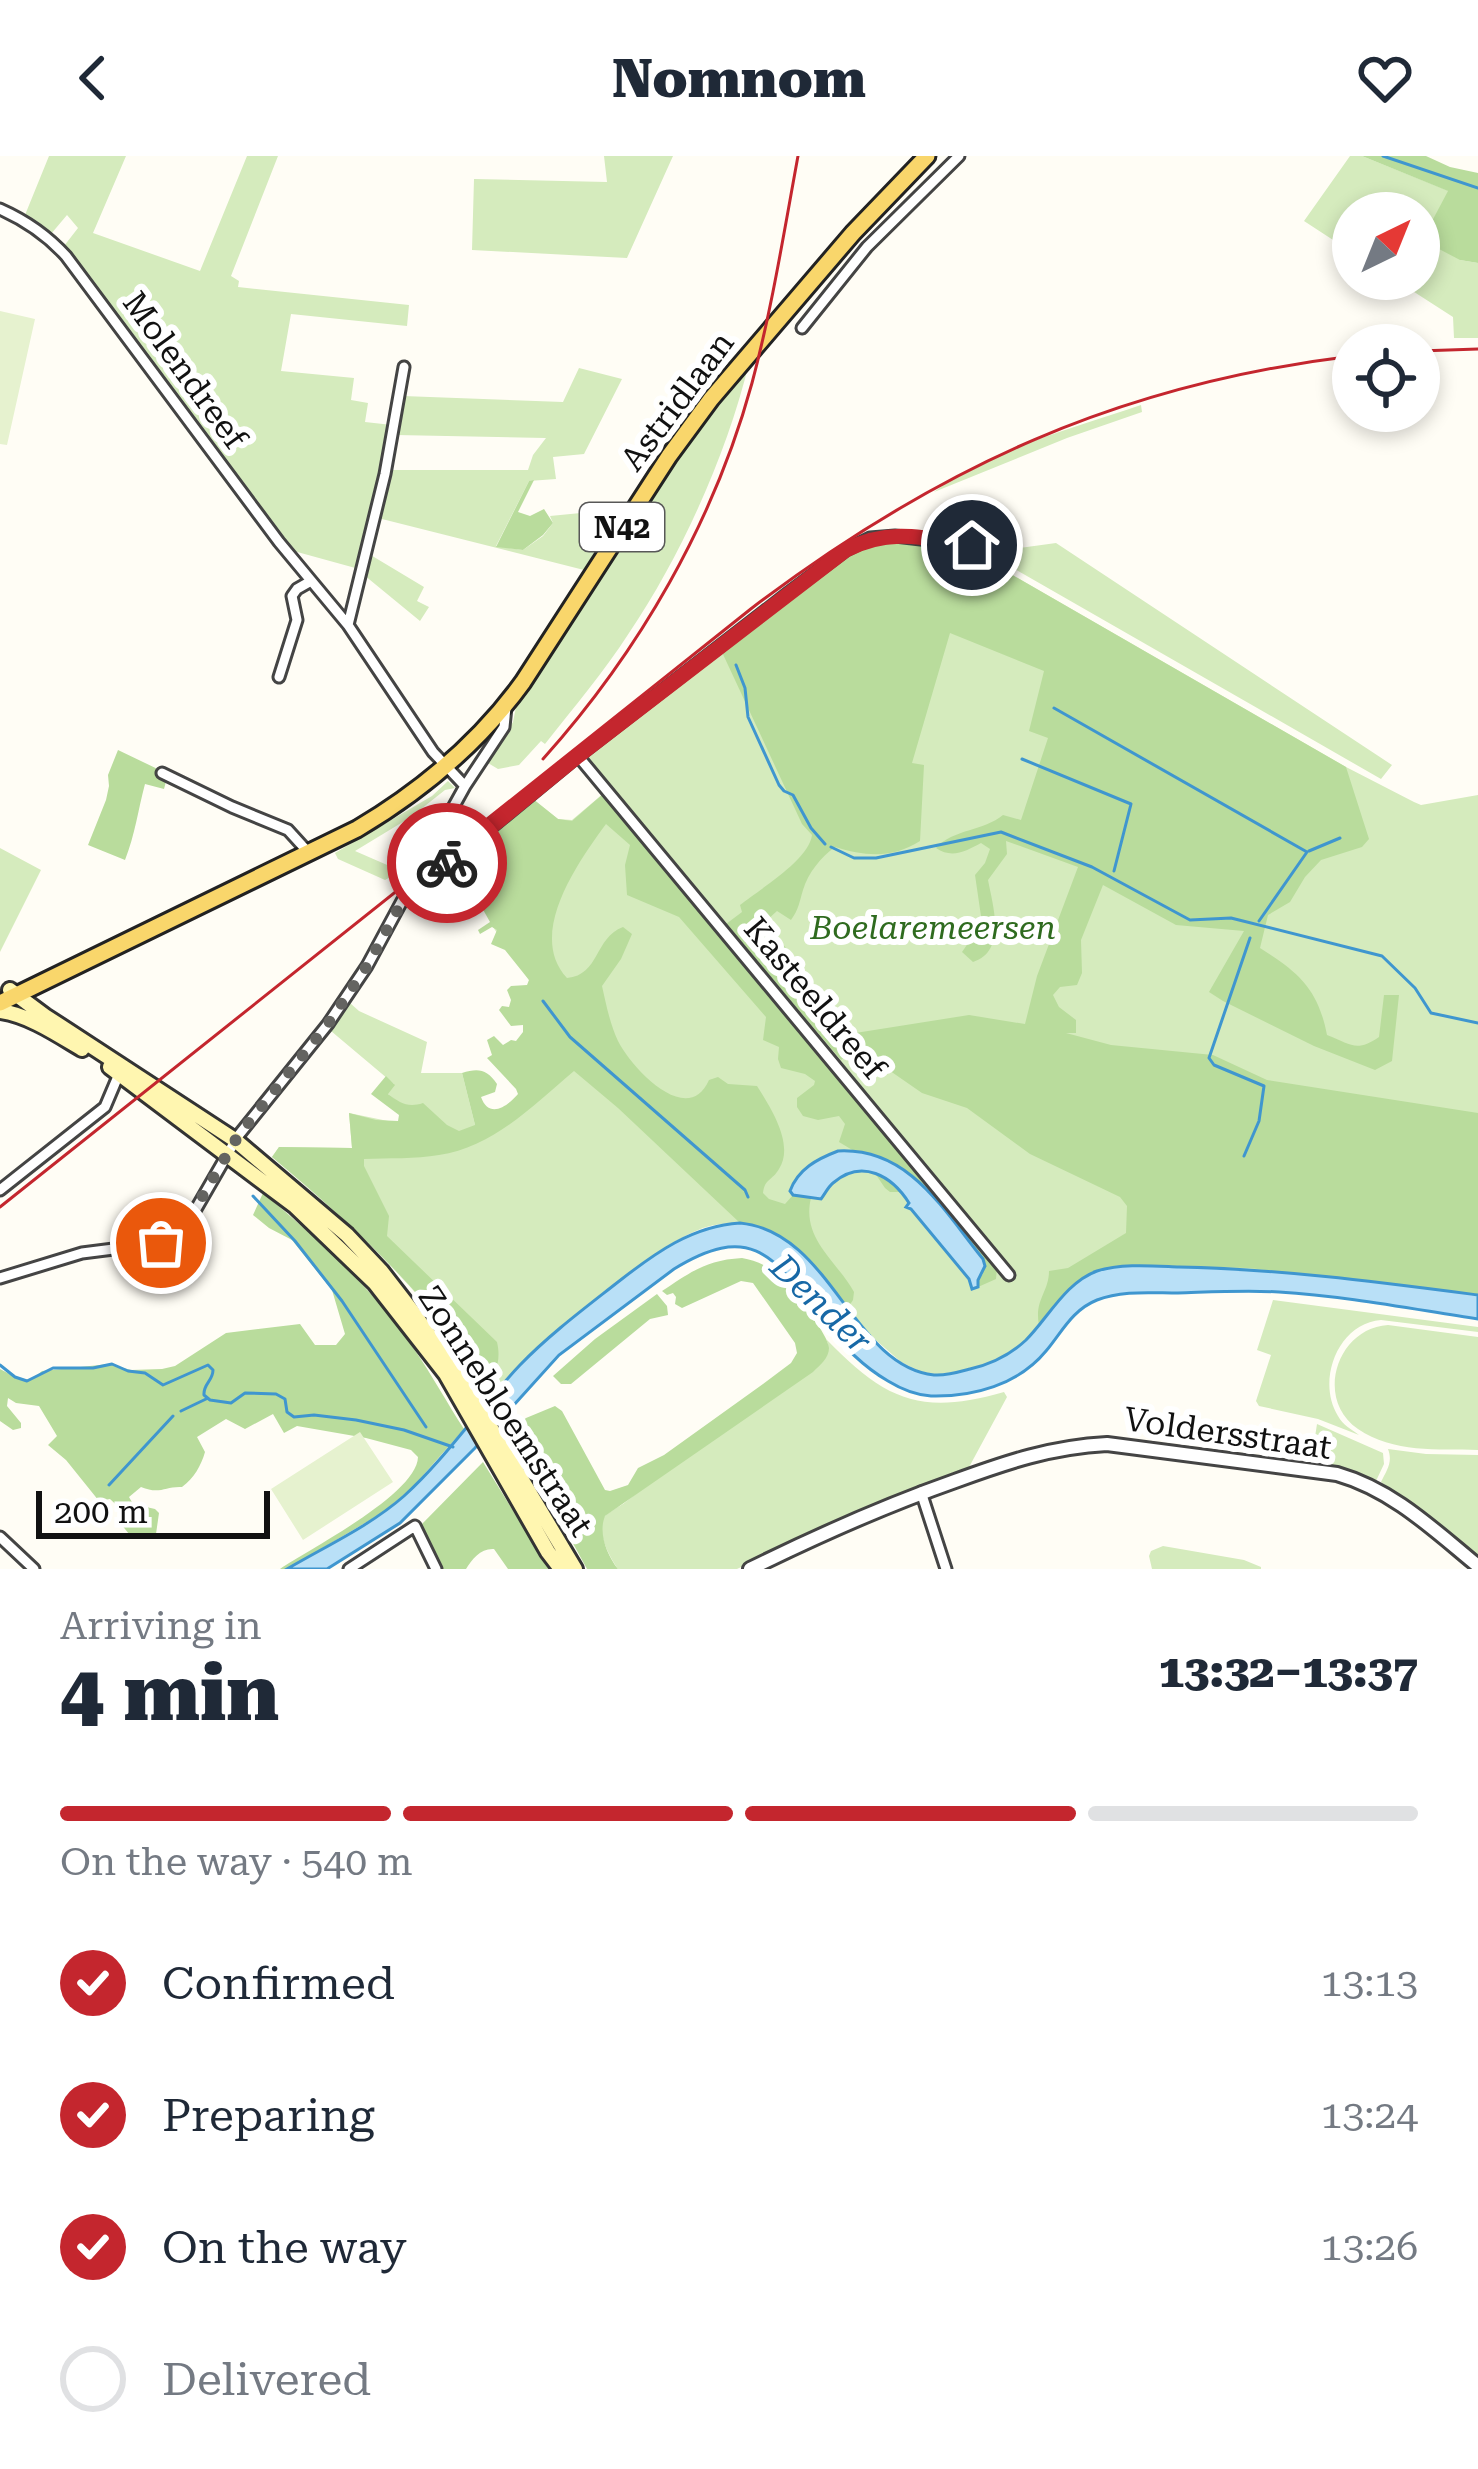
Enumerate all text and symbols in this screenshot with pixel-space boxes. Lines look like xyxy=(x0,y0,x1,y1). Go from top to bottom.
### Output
icon: back xyxy=(60,45,126,111)
icon: heart xyxy=(1352,45,1418,111)
text: Nomnom xyxy=(612,47,866,110)
north arrow xyxy=(1332,192,1440,300)
map controls xyxy=(1332,192,1440,432)
street label: Molendreef xyxy=(115,284,256,457)
street label: Astridlaan xyxy=(612,324,742,478)
button: locate xyxy=(1332,324,1440,432)
pin xyxy=(921,494,1023,596)
road number: N42 xyxy=(580,503,664,551)
icon: home xyxy=(939,512,1005,578)
courier xyxy=(387,803,507,923)
icon: bike xyxy=(414,830,480,896)
park label: Boelaremeersen xyxy=(809,908,1056,947)
street label: Kasteeldreef xyxy=(736,909,895,1088)
pin xyxy=(110,1192,212,1294)
icon: bag xyxy=(128,1210,194,1276)
water label: Dender xyxy=(761,1245,880,1362)
street label: Zonnebloemstraat xyxy=(411,1279,601,1543)
street label: Voldersstraat xyxy=(1122,1399,1334,1467)
scale bar xyxy=(36,1485,270,1538)
text: 200 m xyxy=(54,1492,148,1531)
text: Arriving in xyxy=(60,1603,262,1649)
text: 13:32–13:37 xyxy=(1159,1645,1418,1698)
text: 4 min xyxy=(60,1648,279,1739)
text: On the way · 540 m xyxy=(60,1839,412,1885)
icon: check xyxy=(60,1950,126,2016)
text: Confirmed xyxy=(162,1957,395,2010)
text: 13:13 xyxy=(1321,1960,1418,2006)
icon: check xyxy=(60,2082,126,2148)
text: Preparing xyxy=(162,2089,375,2142)
text: 13:24 xyxy=(1321,2092,1418,2138)
icon: check xyxy=(60,2214,126,2280)
text: On the way xyxy=(162,2221,407,2274)
text: 13:26 xyxy=(1321,2224,1418,2270)
text: Delivered xyxy=(162,2353,371,2406)

